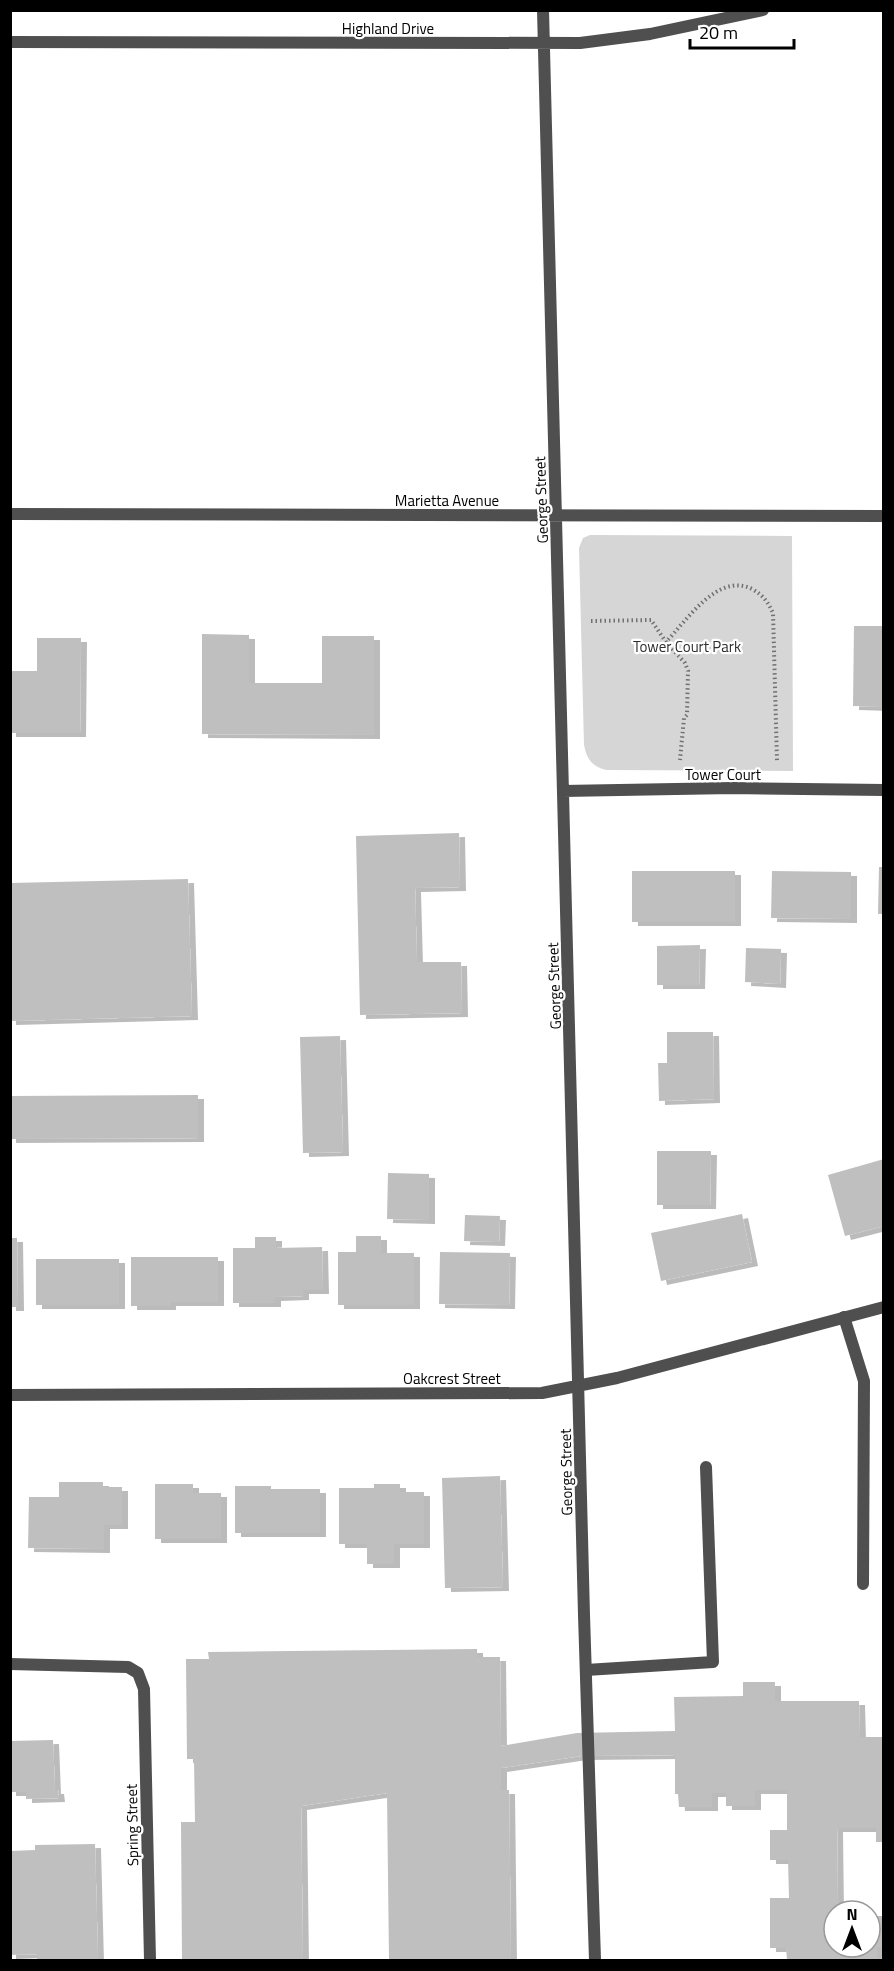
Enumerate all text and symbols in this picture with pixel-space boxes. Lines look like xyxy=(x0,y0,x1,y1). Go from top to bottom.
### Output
scale bar xyxy=(690,12,794,50)
street label: Highland Drive xyxy=(342,17,434,40)
text: 20 m xyxy=(699,19,738,46)
street label: George Street xyxy=(528,455,554,544)
street label: Marietta Avenue xyxy=(395,489,499,512)
park label: Tower Court Park xyxy=(633,635,741,658)
street label: Tower Court xyxy=(685,763,762,786)
street label: George Street xyxy=(541,941,567,1030)
street label: Oakcrest Street xyxy=(403,1367,502,1390)
street label: George Street xyxy=(554,1428,578,1516)
street label: Spring Street xyxy=(120,1783,144,1866)
north arrow xyxy=(822,1899,882,1959)
text: N xyxy=(846,1902,858,1926)

